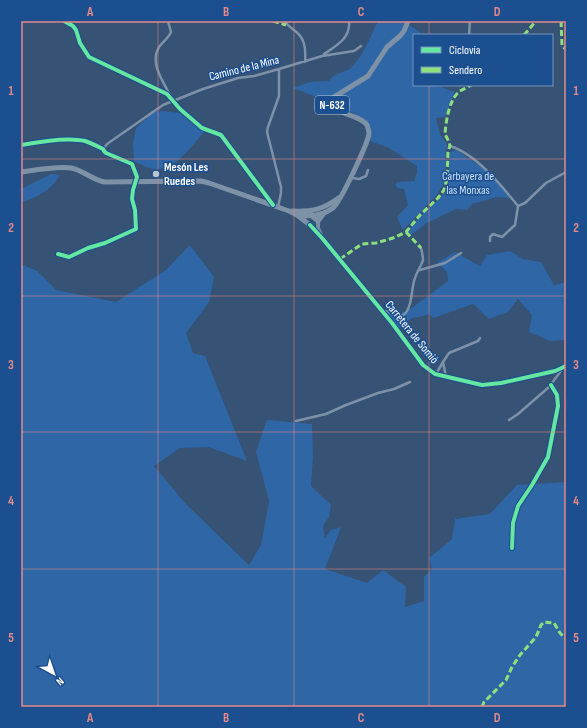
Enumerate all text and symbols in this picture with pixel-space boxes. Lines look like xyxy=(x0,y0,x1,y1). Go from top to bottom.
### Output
text: A xyxy=(86,4,94,20)
text: B xyxy=(223,4,229,20)
text: C xyxy=(358,4,365,20)
text: D xyxy=(494,4,501,20)
legend xyxy=(413,34,553,86)
text: Ciclovía xyxy=(449,43,481,58)
street label: Camino de la Mina xyxy=(207,52,281,84)
text: Sendero xyxy=(449,63,482,78)
text: 1 xyxy=(8,83,14,99)
text: 1 xyxy=(573,83,579,99)
road number: N-632 xyxy=(315,96,349,114)
place label: Mesón Les Ruedes xyxy=(164,160,209,189)
marker: Mesón Les Ruedes xyxy=(151,169,161,179)
park label: Carbayera de las Monxas xyxy=(442,169,494,198)
text: 2 xyxy=(8,220,14,236)
text: 2 xyxy=(573,220,579,236)
street label: Carretera de Somió xyxy=(382,298,442,367)
text: 3 xyxy=(8,357,14,373)
text: 3 xyxy=(573,357,579,373)
text: 4 xyxy=(8,493,14,509)
text: 4 xyxy=(573,493,579,509)
text: 5 xyxy=(8,630,14,646)
text: 5 xyxy=(573,630,579,646)
north arrow xyxy=(34,654,74,694)
text: N xyxy=(54,674,67,688)
text: A xyxy=(86,710,94,726)
text: B xyxy=(223,710,229,726)
text: C xyxy=(358,710,365,726)
text: D xyxy=(494,710,501,726)

